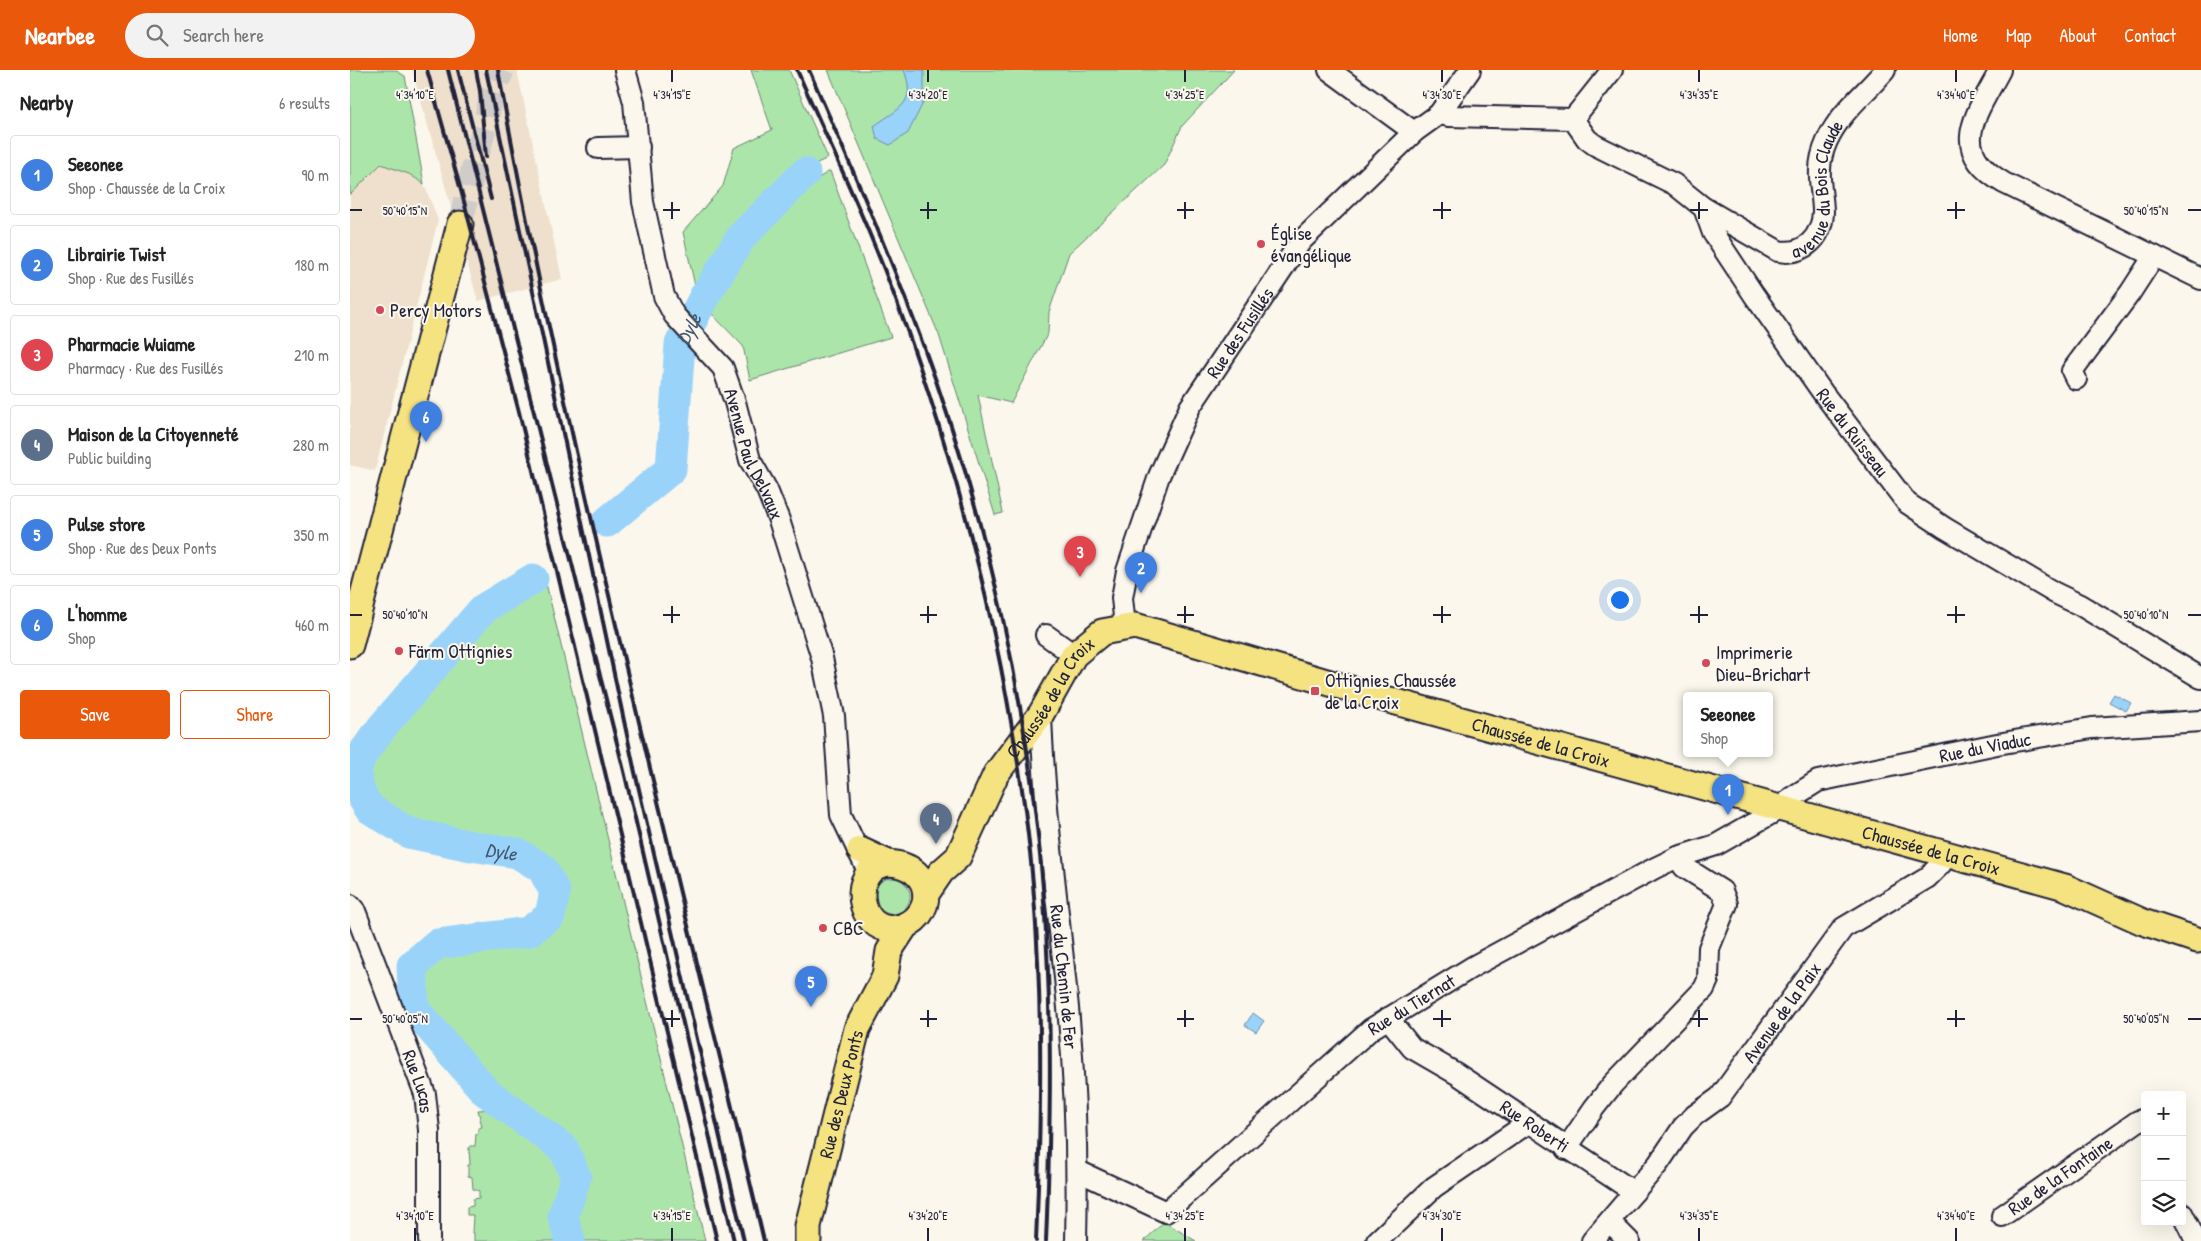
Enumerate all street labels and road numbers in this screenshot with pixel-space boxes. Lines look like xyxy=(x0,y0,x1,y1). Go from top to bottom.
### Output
street label: avenue du Bois Claude xyxy=(1789,114,1849,264)
street label: Rue des Fusillés xyxy=(1200,282,1280,383)
street label: Rue du Ruisseau xyxy=(1811,382,1895,482)
street label: Avenue Paul Delvaux xyxy=(718,384,790,523)
street label: Chaussée de la Croix xyxy=(1000,630,1100,763)
street label: Chaussée de la Croix xyxy=(1469,710,1613,773)
street label: Rue du Viaduc xyxy=(1937,725,2033,769)
street label: Chaussée de la Croix xyxy=(1859,818,2003,881)
street label: Rue du Chemin de Fer xyxy=(1044,903,1085,1051)
street label: Avenue de la Paix xyxy=(1736,957,1827,1068)
street label: Rue du Tiernat xyxy=(1363,967,1460,1041)
street label: Rue des Deux Ponts xyxy=(812,1027,869,1161)
street label: Rue Lucas xyxy=(396,1046,440,1114)
street label: Rue Roberti xyxy=(1495,1093,1575,1158)
street label: Rue de la Fontaine xyxy=(2003,1129,2118,1221)

